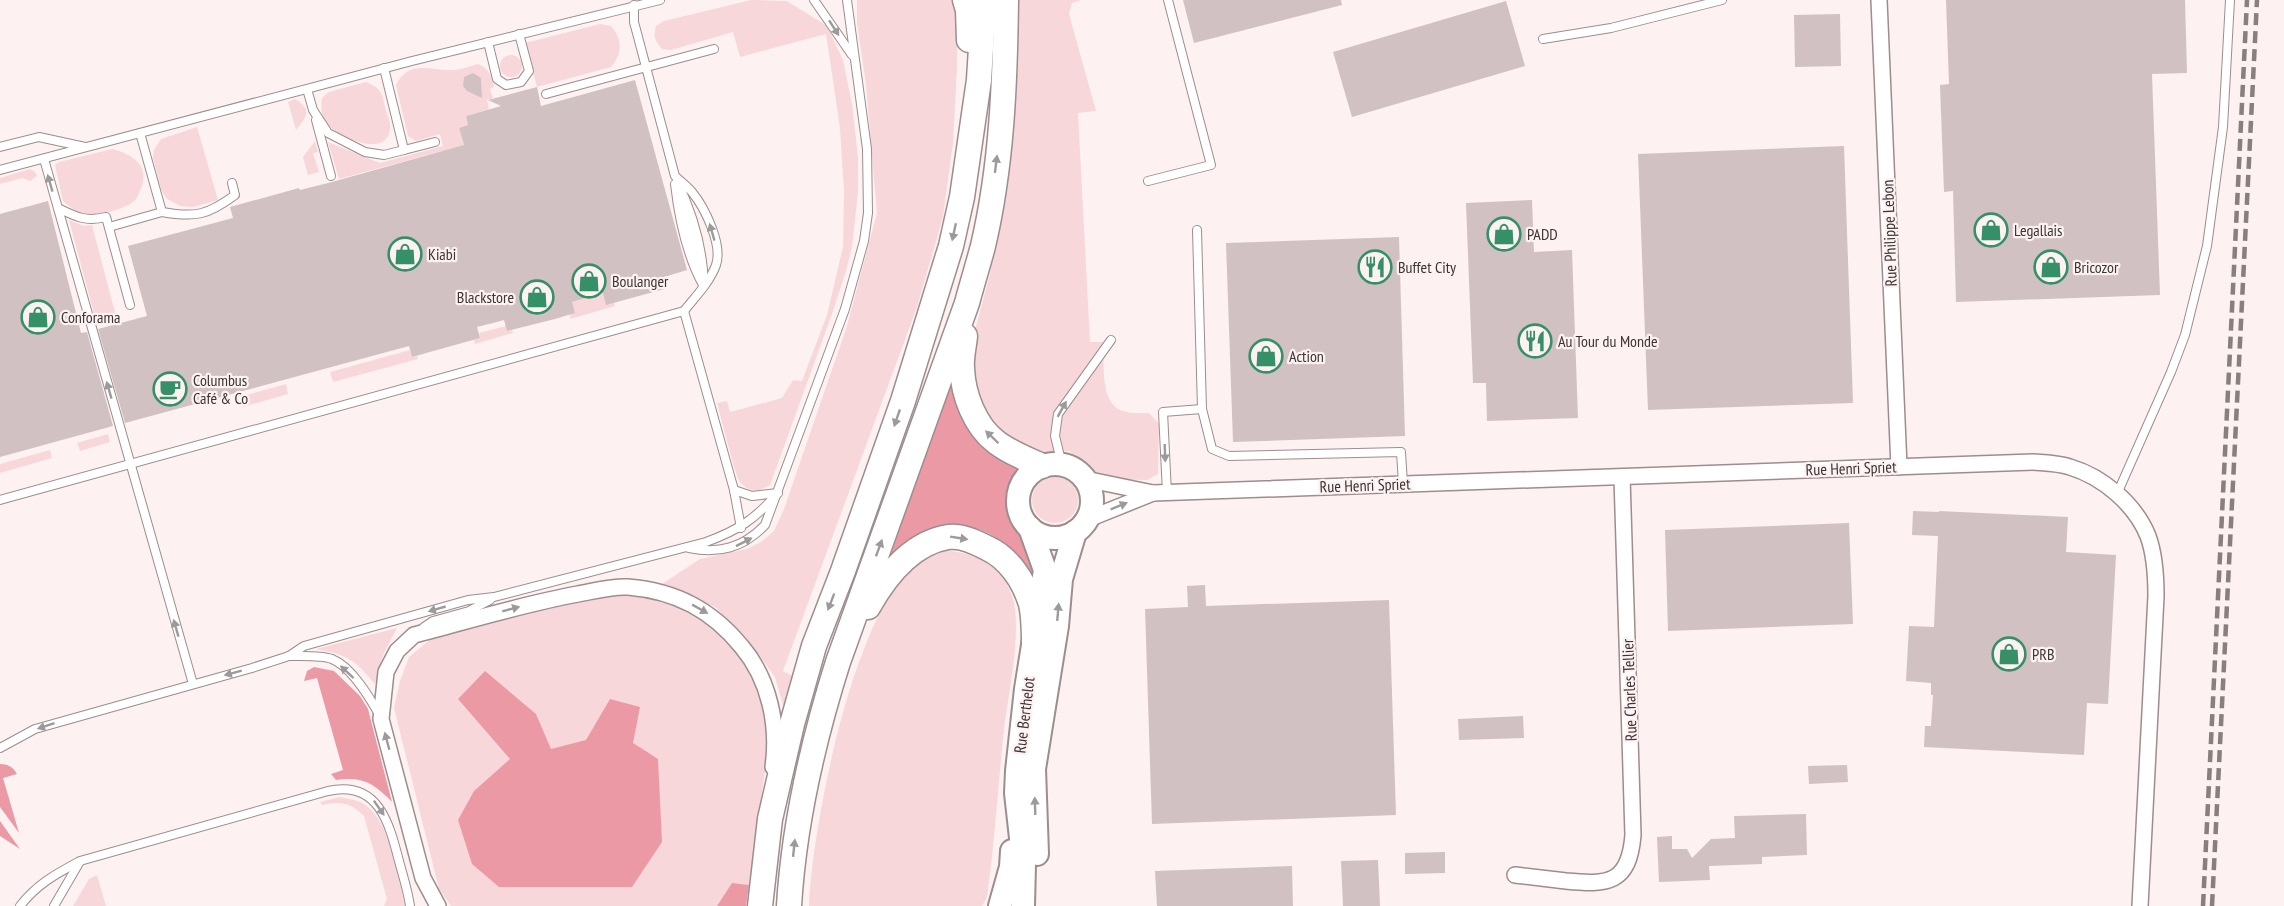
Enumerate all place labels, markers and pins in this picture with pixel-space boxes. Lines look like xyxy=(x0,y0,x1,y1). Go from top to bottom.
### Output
shop icon: Legallais xyxy=(1973,212,2009,248)
shop icon: PADD xyxy=(1486,216,1522,252)
place label: Legallais xyxy=(2014,220,2062,240)
place label: PADD xyxy=(1527,224,1558,244)
shop icon: Kiabi xyxy=(387,236,423,272)
place label: Kiabi xyxy=(428,244,456,264)
restaurant icon: Buffet City xyxy=(1357,249,1393,285)
shop icon: Bricozor xyxy=(2033,249,2069,285)
place label: Buffet City xyxy=(1398,257,1456,277)
place label: Bricozor xyxy=(2074,257,2119,277)
shop icon: Boulanger xyxy=(571,263,607,299)
place label: Boulanger xyxy=(612,271,669,291)
shop icon: Blackstore xyxy=(519,279,555,315)
place label: Blackstore xyxy=(457,287,514,307)
shop icon: Conforama xyxy=(20,299,56,335)
place label: Conforama xyxy=(61,307,120,327)
restaurant icon: Au Tour du Monde xyxy=(1517,323,1553,359)
place label: Au Tour du Monde xyxy=(1558,331,1658,351)
shop icon: Action xyxy=(1248,338,1284,374)
place label: Action xyxy=(1289,346,1324,366)
place label: Columbus Café & Co xyxy=(193,370,248,408)
cafe icon: Columbus Café & Co xyxy=(152,371,188,407)
shop icon: PRB xyxy=(1991,636,2027,672)
place label: PRB xyxy=(2032,644,2054,664)

